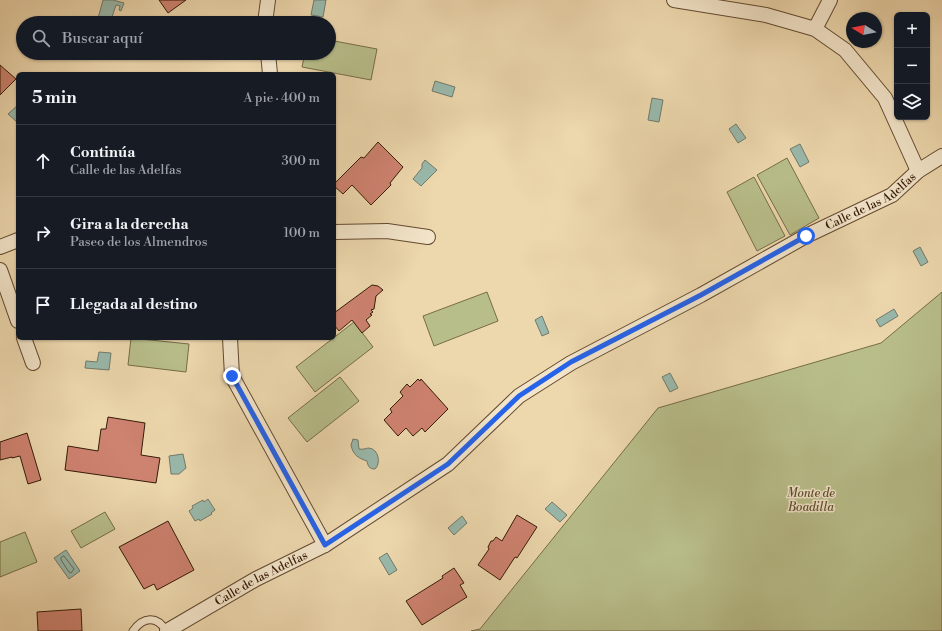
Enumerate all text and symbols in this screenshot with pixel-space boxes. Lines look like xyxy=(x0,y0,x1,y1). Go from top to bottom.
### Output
north arrow xyxy=(846,12,882,48)
map controls xyxy=(894,12,930,120)
button: + xyxy=(894,12,930,48)
search box xyxy=(16,16,336,60)
icon: search xyxy=(30,27,52,49)
text: Buscar aquí xyxy=(62,29,143,48)
button: − xyxy=(894,48,930,84)
button: layers xyxy=(894,84,930,120)
text: 5 min xyxy=(32,87,77,109)
text: A pie · 400 m xyxy=(243,90,320,106)
text: Continúa xyxy=(70,143,135,162)
icon: ahead xyxy=(32,150,54,172)
text: 300 m xyxy=(282,153,320,169)
text: Calle de las Adelfas xyxy=(70,162,181,178)
street label: Calle de las Adelfas xyxy=(823,170,919,234)
text: Gira a la derecha xyxy=(70,215,189,234)
icon: right xyxy=(32,222,54,244)
text: 100 m xyxy=(284,225,320,241)
route start xyxy=(797,227,815,245)
text: Paseo de los Almendros xyxy=(70,234,208,250)
icon: arrive xyxy=(32,294,54,316)
text: Llegada al destino xyxy=(70,295,198,314)
route end xyxy=(223,367,241,385)
park label: Monte de Boadilla xyxy=(787,486,835,515)
street label: Calle de las Adelfas xyxy=(212,548,310,609)

